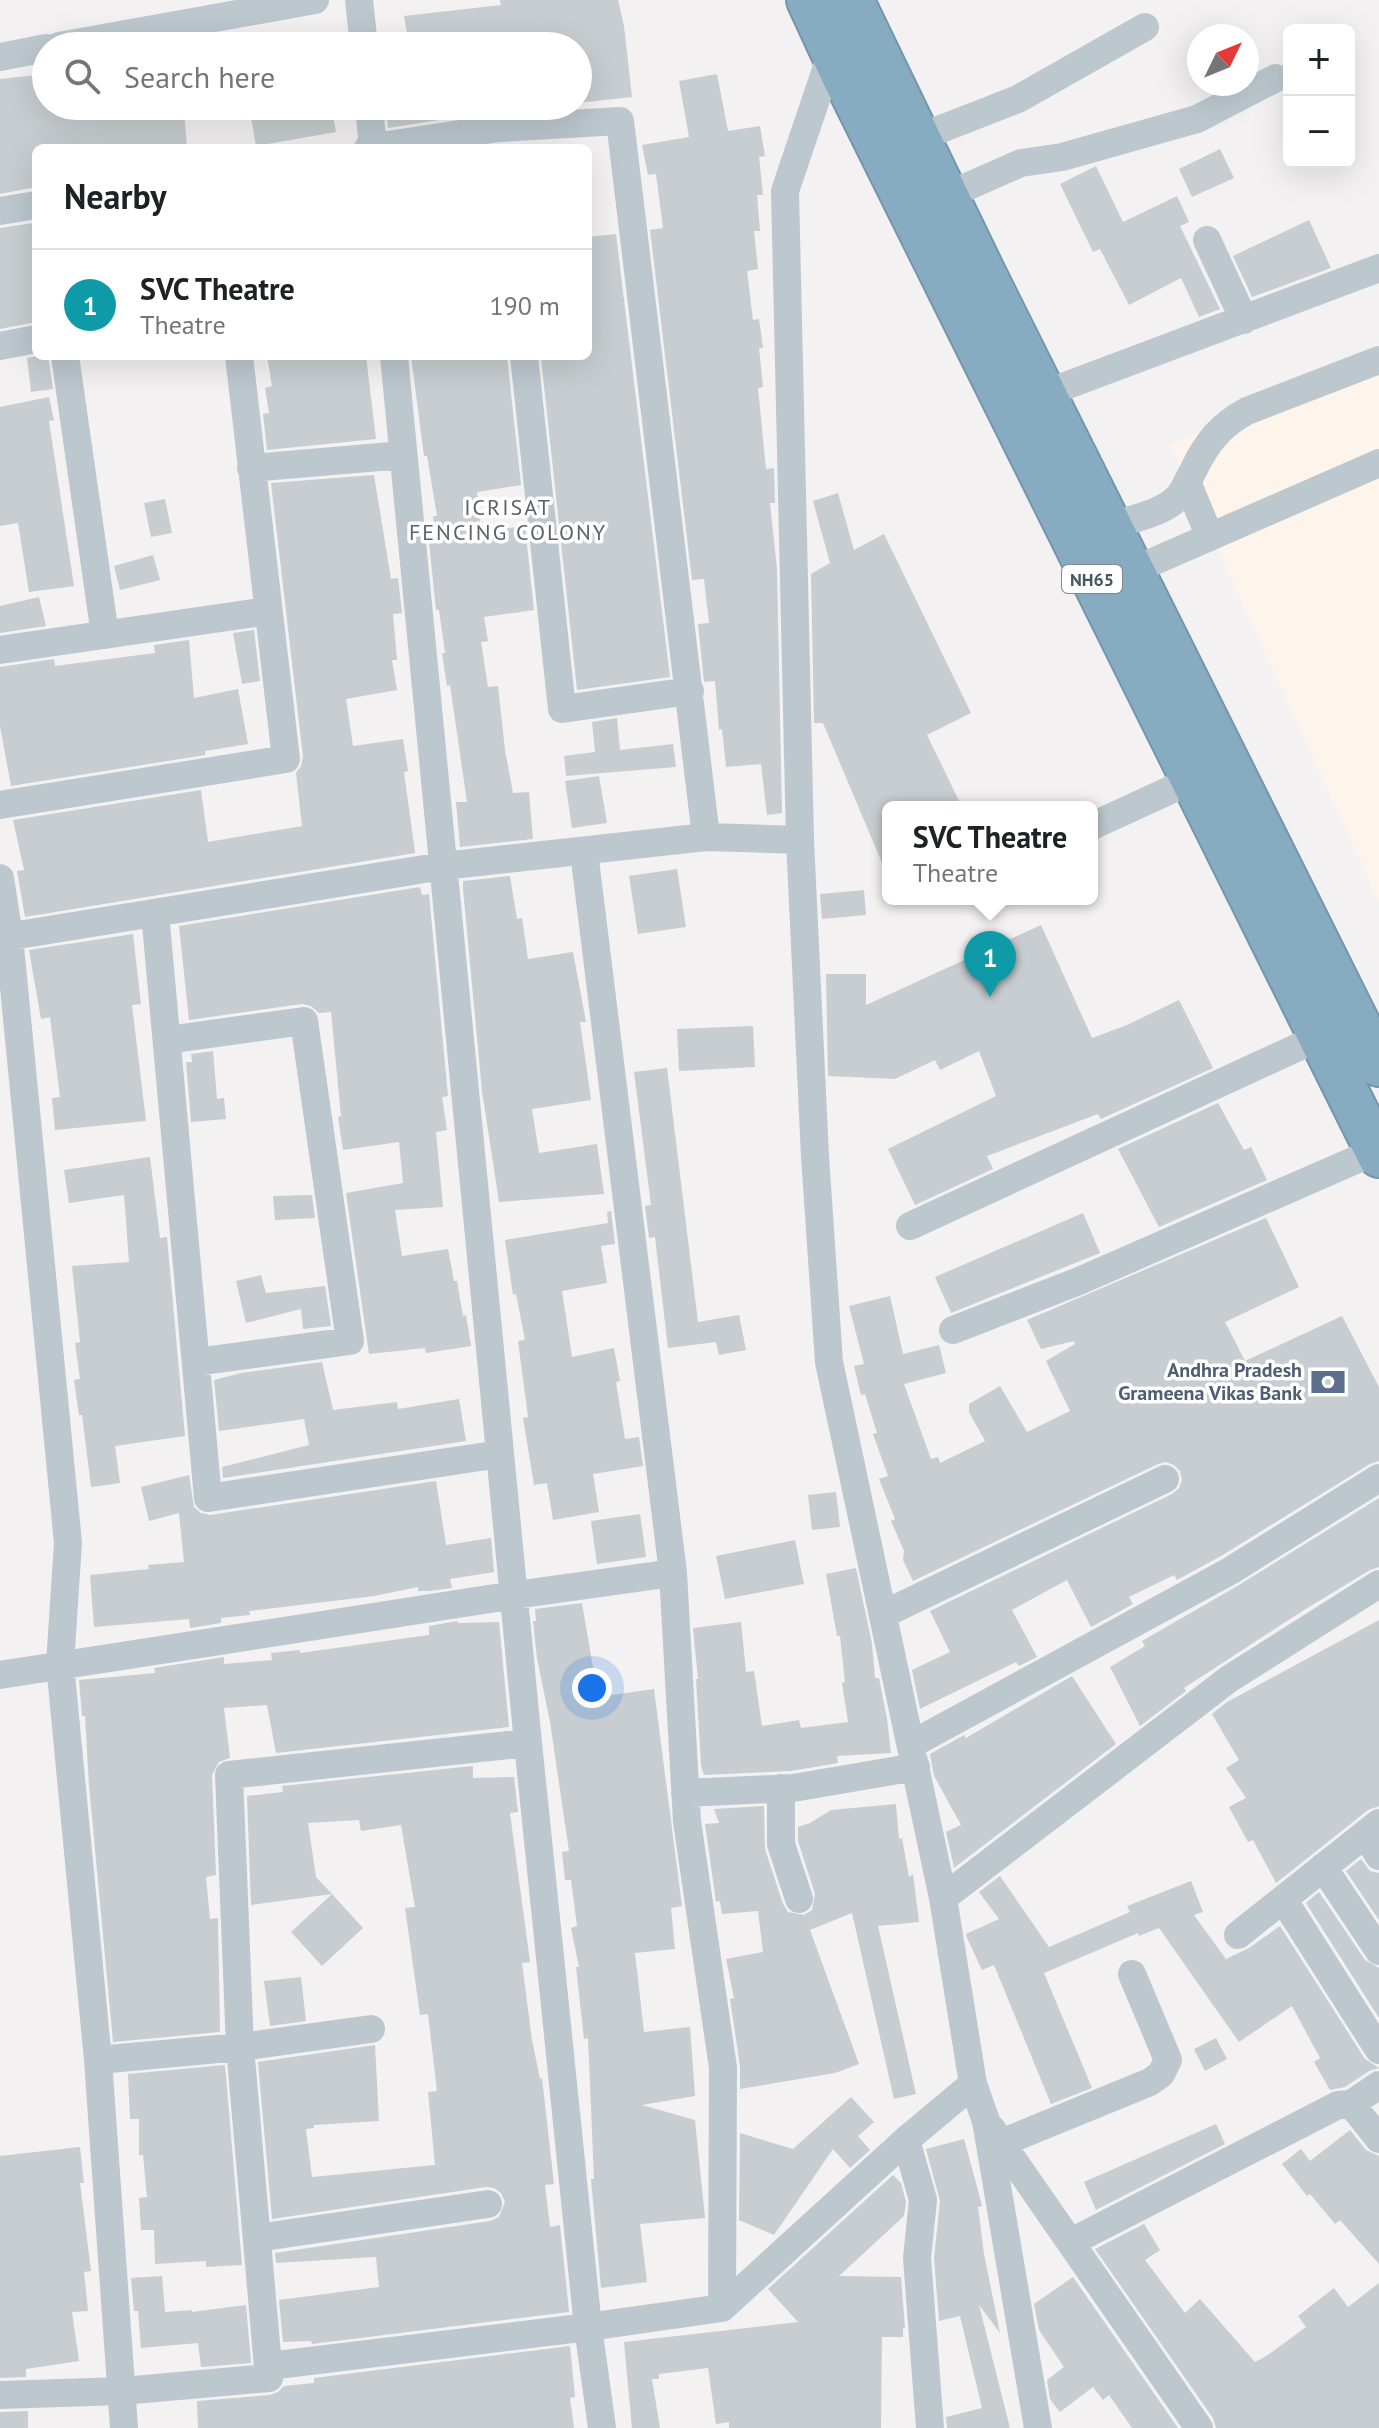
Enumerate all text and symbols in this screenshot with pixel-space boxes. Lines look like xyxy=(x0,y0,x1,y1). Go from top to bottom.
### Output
north arrow xyxy=(1187,24,1259,96)
map controls xyxy=(1283,24,1355,168)
button: + xyxy=(1283,24,1355,96)
search box xyxy=(32,32,592,120)
icon: search xyxy=(60,54,104,98)
text: Search here xyxy=(124,57,275,96)
button: − xyxy=(1283,96,1355,168)
text: Nearby xyxy=(64,174,166,218)
text: SVC Theatre xyxy=(140,269,295,308)
text: 1 xyxy=(83,289,97,322)
text: 190 m xyxy=(489,289,560,322)
text: Theatre xyxy=(140,308,226,341)
district label: ICRISAT FENCING COLONY xyxy=(409,493,607,546)
road number: NH65 xyxy=(1062,565,1122,593)
popup xyxy=(882,801,1098,905)
text: SVC Theatre xyxy=(913,817,1067,856)
text: Theatre xyxy=(913,856,998,889)
pin: 1 xyxy=(964,931,1016,997)
place label: Andhra Pradesh Grameena Vikas Bank xyxy=(1118,1357,1302,1406)
bank icon: Andhra Pradesh Grameena Vikas Bank xyxy=(1309,1363,1347,1401)
your location xyxy=(572,1668,612,1708)

